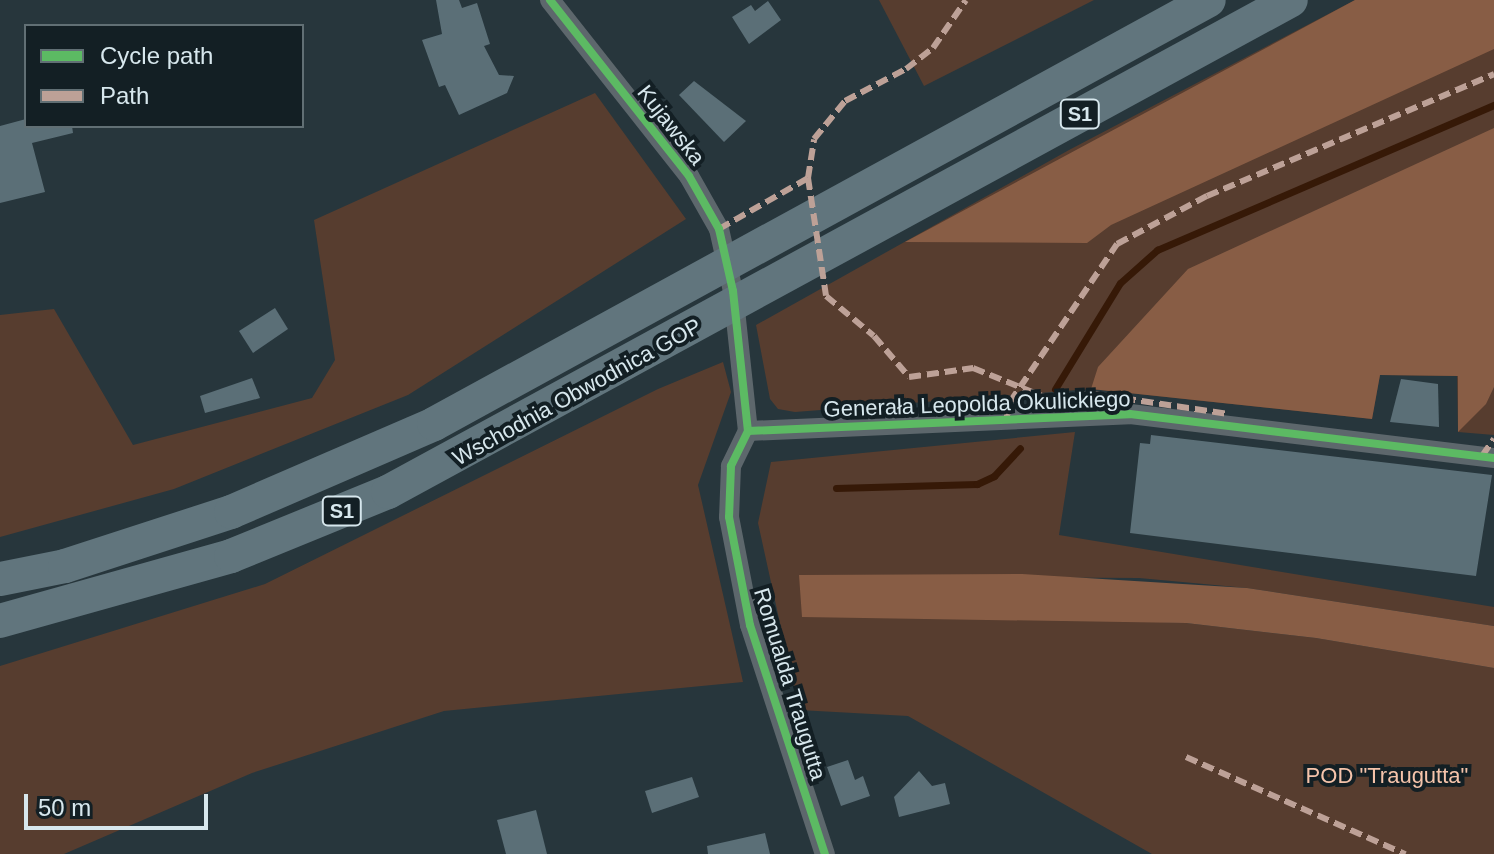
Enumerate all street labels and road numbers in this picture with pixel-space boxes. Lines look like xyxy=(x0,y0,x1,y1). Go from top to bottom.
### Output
street label: Kujawska xyxy=(632,80,710,170)
road number: S1 xyxy=(1058,98,1102,130)
street label: Wschodnia Obwodnica GOP xyxy=(448,313,706,471)
street label: Generała Leopolda Okulickiego xyxy=(823,385,1131,423)
road number: S1 xyxy=(320,495,364,527)
street label: Romualda Traugutta xyxy=(748,585,832,783)

